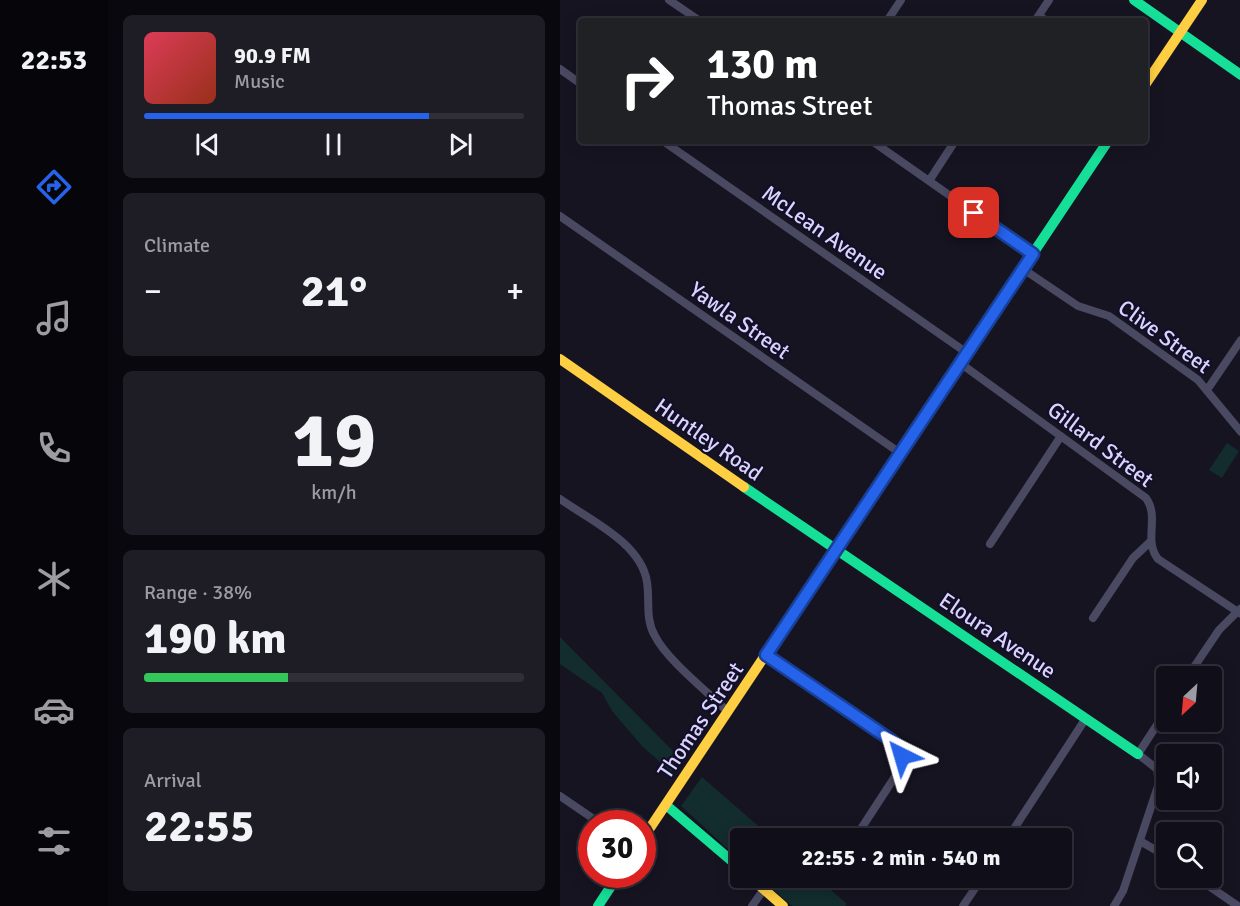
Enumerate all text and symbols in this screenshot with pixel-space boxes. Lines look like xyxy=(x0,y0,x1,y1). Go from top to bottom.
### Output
text: 130 m xyxy=(707,39,818,90)
text: 90.9 FM xyxy=(234,42,311,69)
icon: right xyxy=(608,42,686,120)
text: 22:53 xyxy=(21,44,87,77)
text: Music xyxy=(234,69,285,94)
text: Thomas Street xyxy=(707,90,872,123)
icon: previous xyxy=(191,128,224,161)
icon: pause xyxy=(317,128,350,161)
icon: next xyxy=(444,128,477,161)
icon: directions xyxy=(33,166,75,208)
street label: McLean Avenue xyxy=(757,179,893,286)
pin xyxy=(948,187,999,238)
icon: arrive xyxy=(957,196,990,229)
text: Climate xyxy=(144,233,210,258)
text: 21° xyxy=(301,264,367,319)
text: − xyxy=(144,271,162,312)
text: + xyxy=(506,271,524,312)
street label: Yawla Street xyxy=(684,276,795,365)
street label: Clive Street xyxy=(1113,294,1217,379)
icon: music xyxy=(33,297,75,339)
street label: Huntley Road xyxy=(649,392,768,487)
text: 19 xyxy=(292,393,376,489)
street label: Gillard Street xyxy=(1042,396,1159,493)
icon: phone xyxy=(33,427,75,469)
text: km/h xyxy=(311,480,357,505)
icon: climate xyxy=(33,558,75,600)
text: Range · 38% xyxy=(144,580,252,605)
street label: Eloura Avenue xyxy=(934,586,1061,684)
text: 190 km xyxy=(144,611,287,666)
street label: Thomas Street xyxy=(652,657,749,784)
north arrow xyxy=(1156,666,1222,732)
map controls xyxy=(1156,666,1222,888)
icon: car xyxy=(33,689,75,731)
position arrow xyxy=(870,724,934,788)
button: sound xyxy=(1156,744,1222,810)
text: Arrival xyxy=(144,768,202,793)
text: 22:55 xyxy=(144,799,254,854)
speed limit sign: 30 xyxy=(578,810,656,888)
icon: filters xyxy=(33,820,75,862)
button: search xyxy=(1156,822,1222,888)
text: 22:55 · 2 min · 540 m xyxy=(801,844,1001,871)

